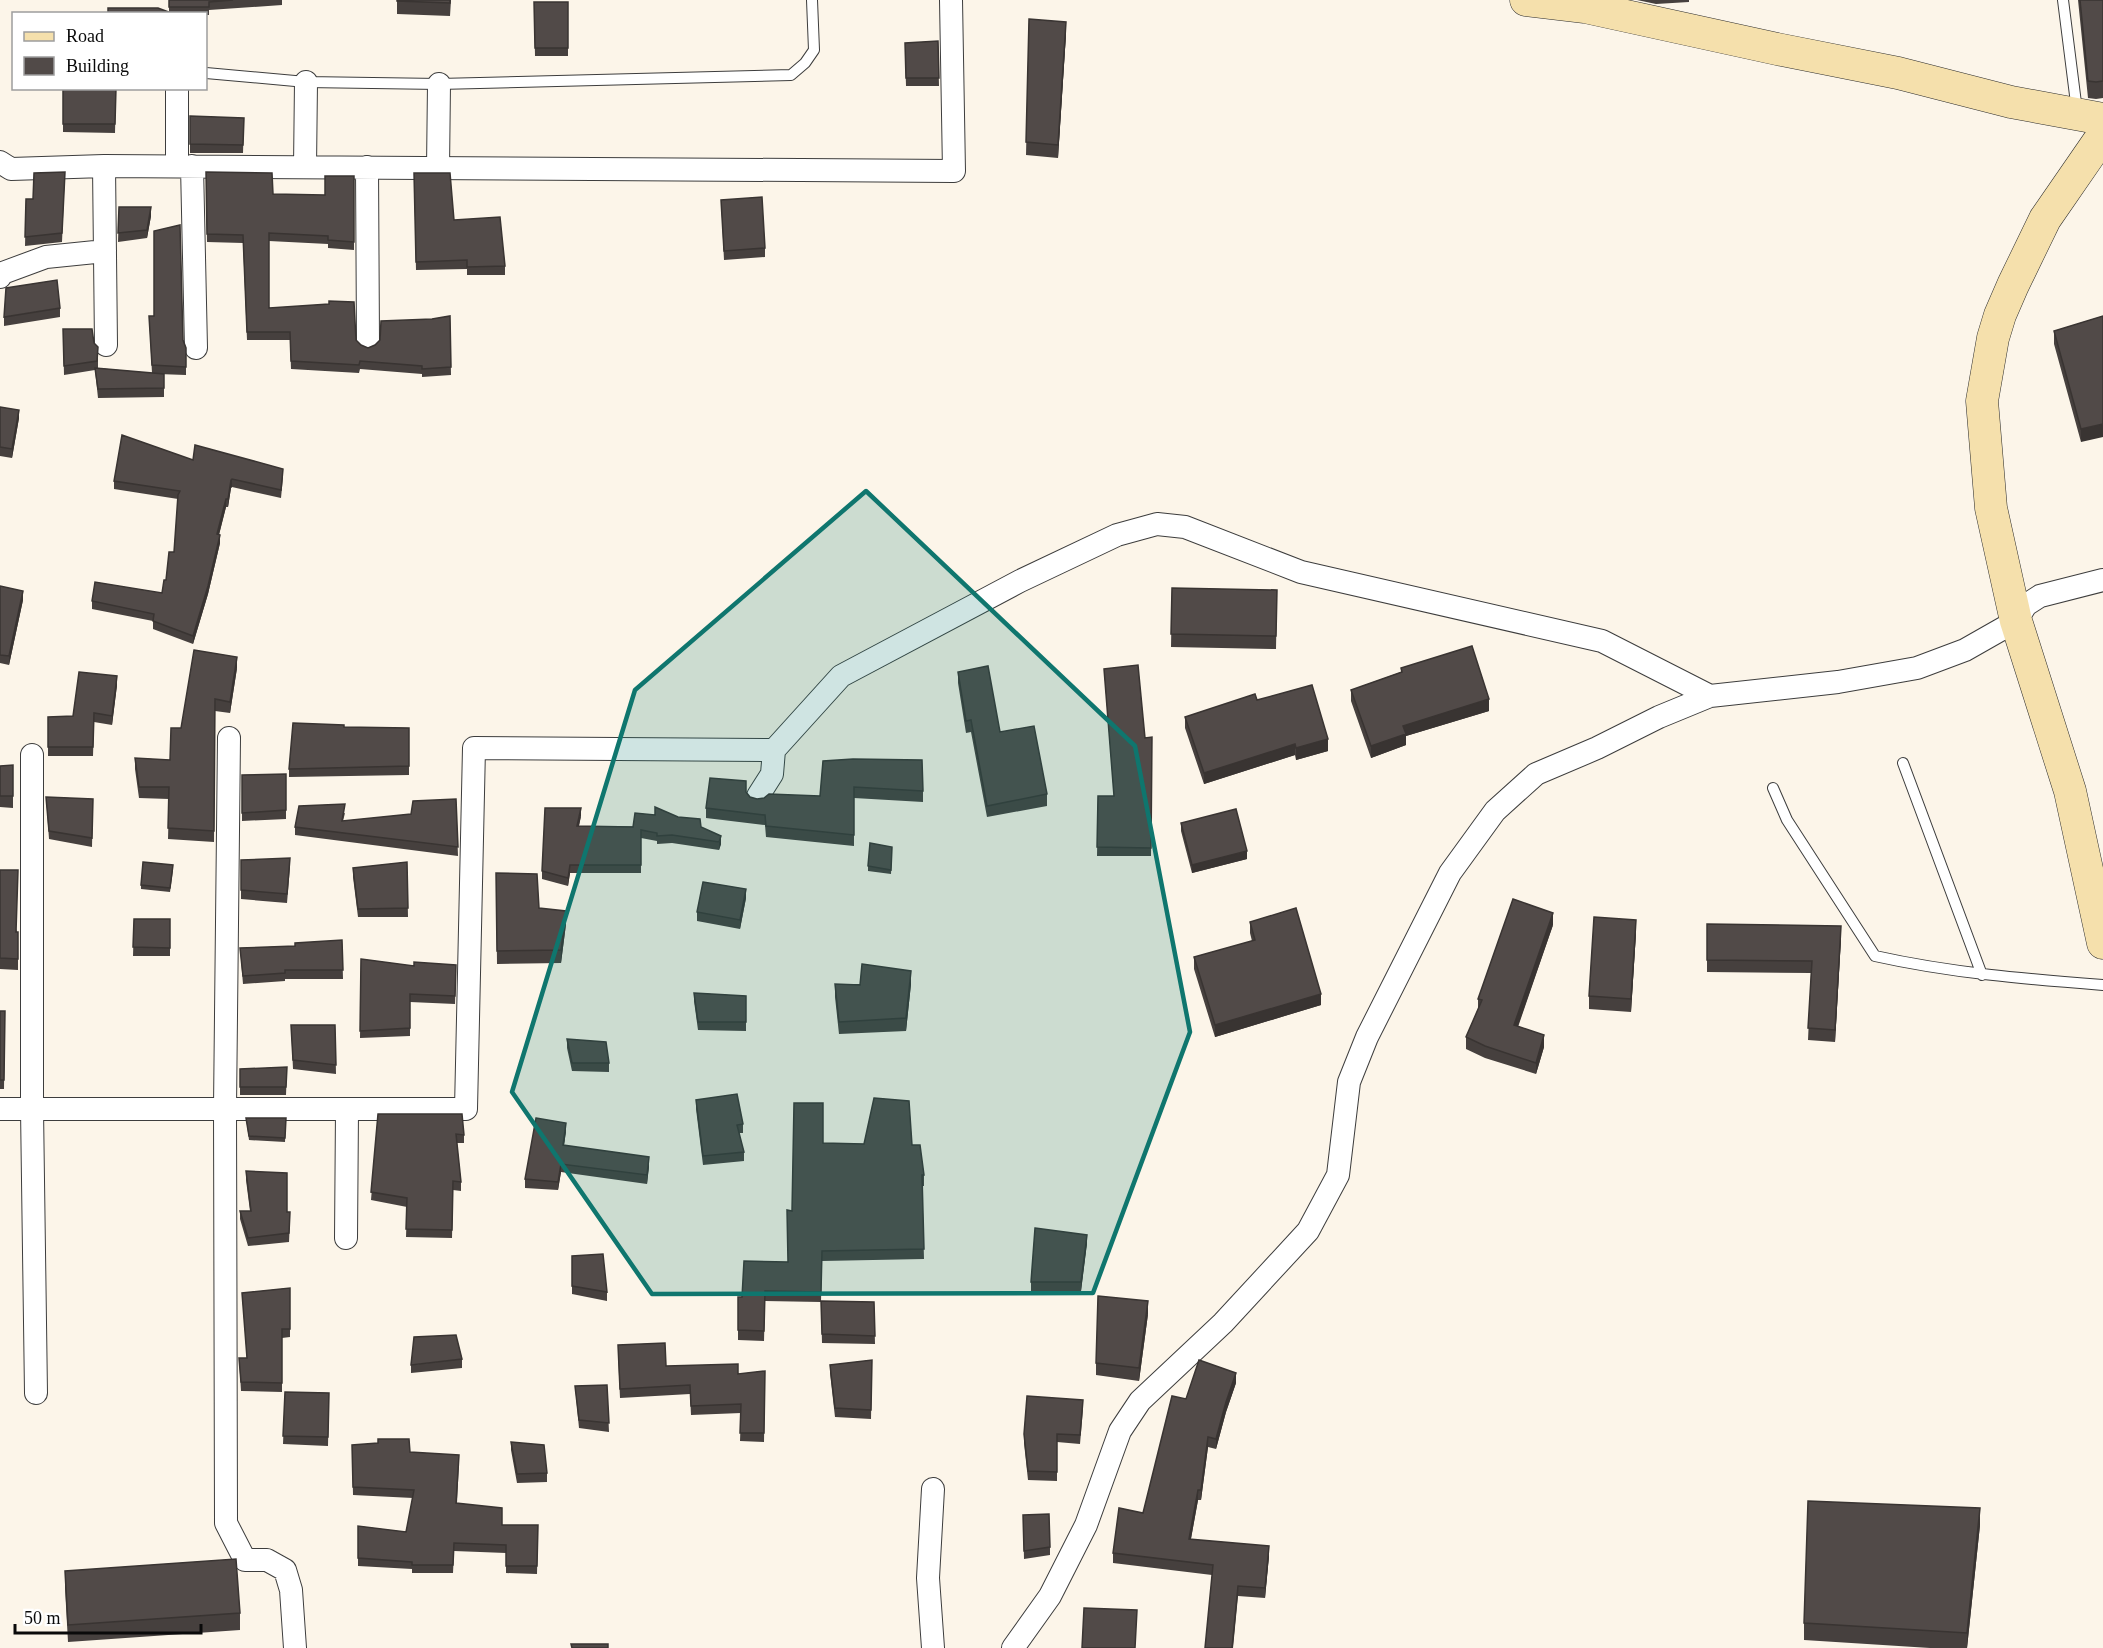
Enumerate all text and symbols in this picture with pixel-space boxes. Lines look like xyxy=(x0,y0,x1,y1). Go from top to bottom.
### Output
legend xyxy=(12,12,207,90)
text: Road xyxy=(66,26,104,46)
text: Building xyxy=(66,56,129,76)
scale bar xyxy=(15,1597,201,1635)
text: 50 m xyxy=(24,1608,61,1628)

